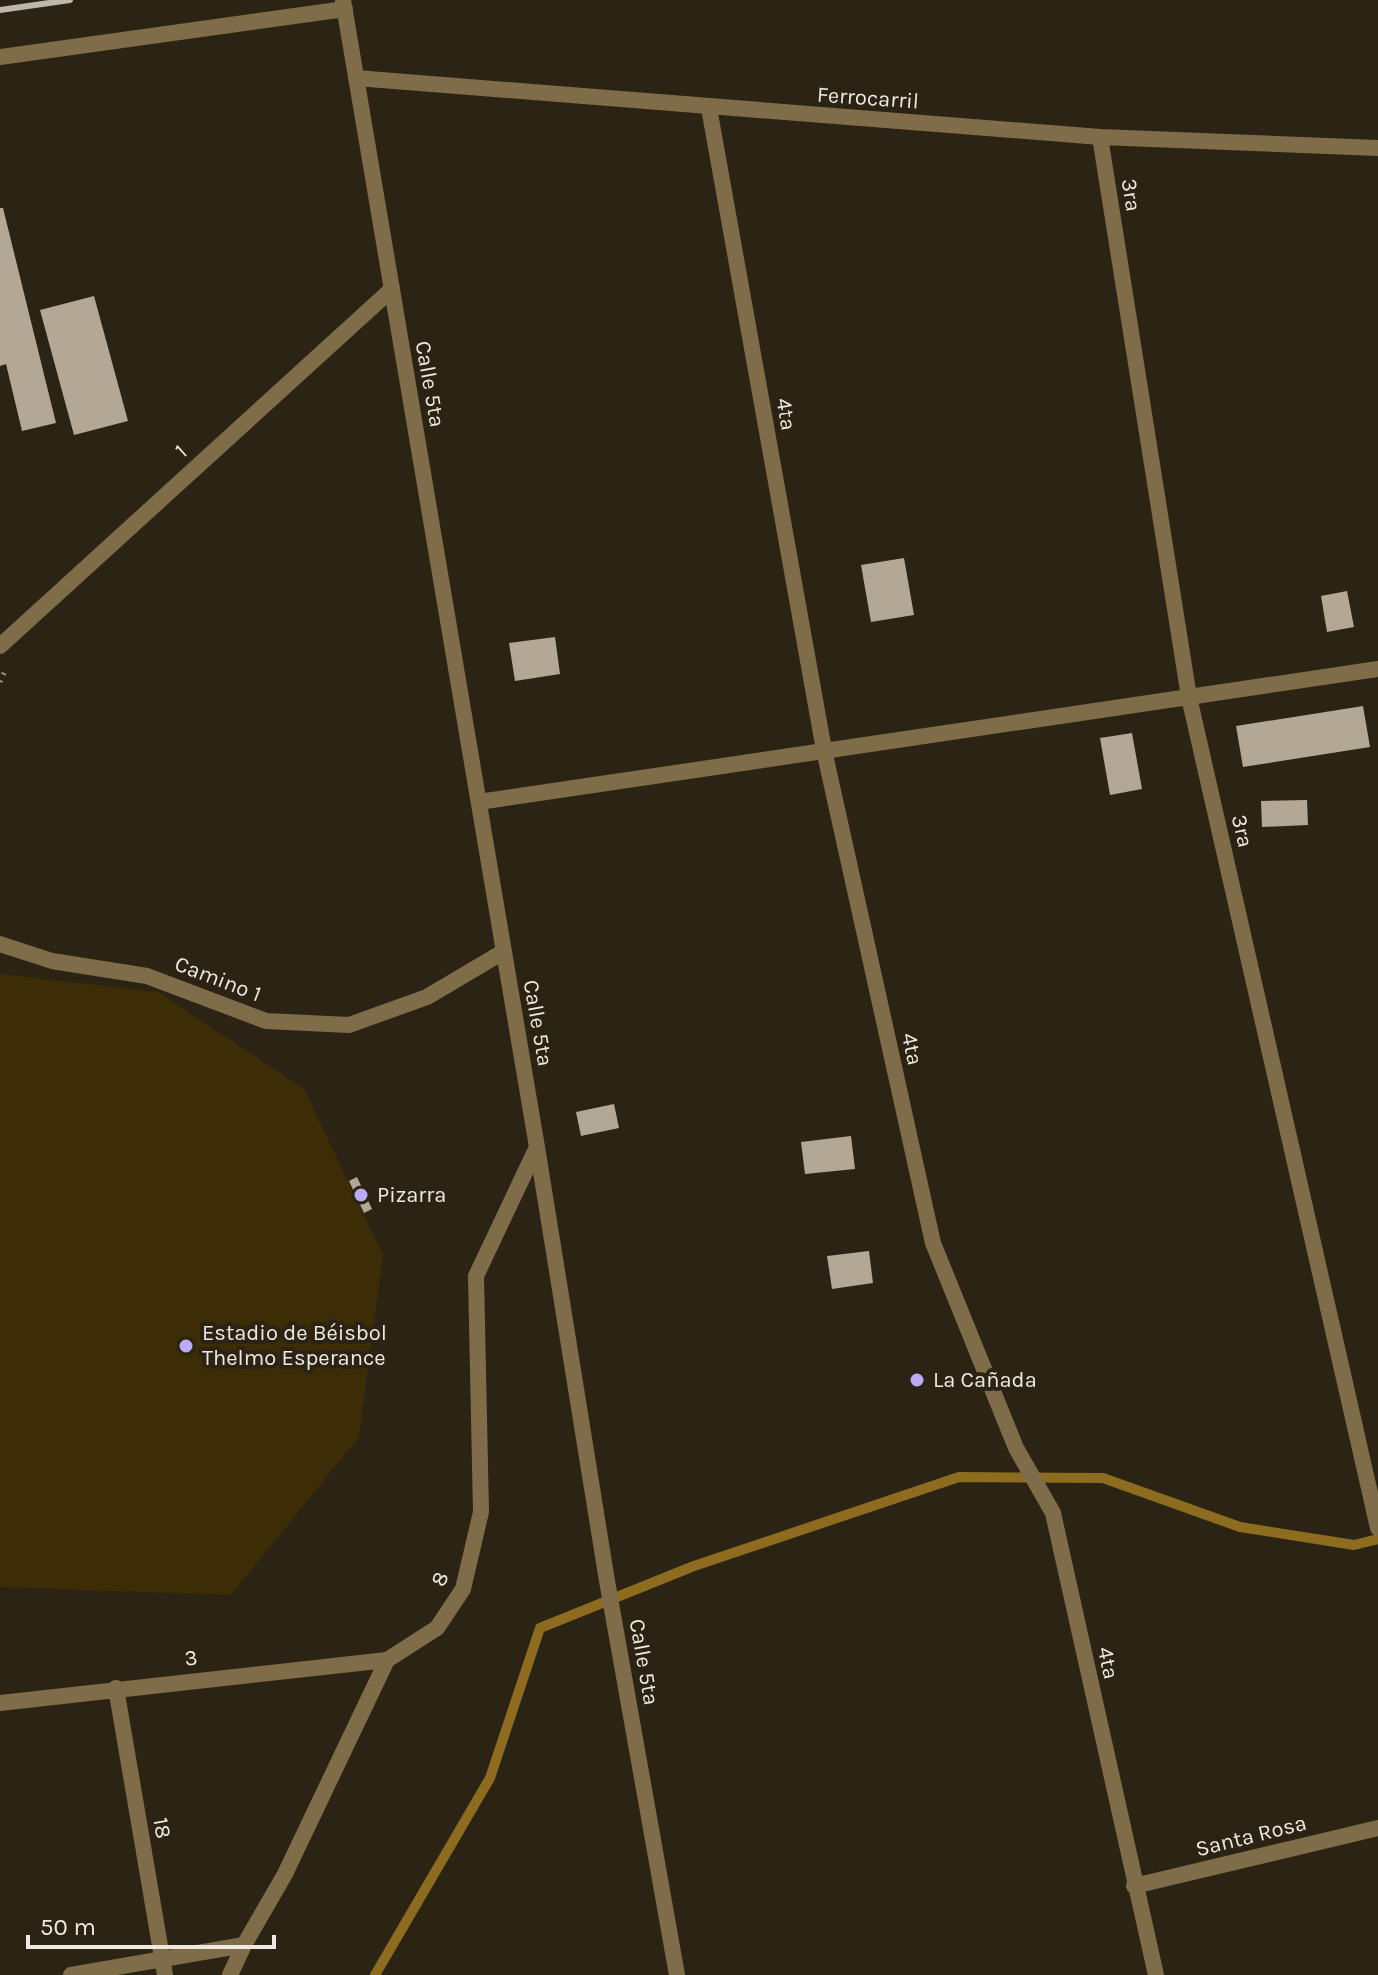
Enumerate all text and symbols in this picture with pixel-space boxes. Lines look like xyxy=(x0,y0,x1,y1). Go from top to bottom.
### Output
street label: Ferrocarril xyxy=(816,81,920,115)
street label: 3ra xyxy=(1116,177,1146,213)
street label: Calle 5ta xyxy=(410,339,450,429)
street label: 4ta xyxy=(770,396,802,432)
street label: 1 xyxy=(170,439,192,463)
street label: 3ra xyxy=(1226,812,1258,850)
street label: Camino 1 xyxy=(171,951,265,1007)
street label: Calle 5ta xyxy=(518,978,558,1068)
street label: 4ta xyxy=(896,1030,928,1068)
place label: Pizarra xyxy=(377,1182,446,1208)
marker: Pizarra xyxy=(352,1186,370,1204)
place label: Estadio de Béisbol Thelmo Esperance xyxy=(202,1320,387,1371)
marker: Estadio de Béisbol Thelmo Esperance xyxy=(177,1337,195,1355)
place label: La Cañada xyxy=(933,1367,1037,1393)
marker: La Cañada xyxy=(908,1371,926,1389)
street label: 8 xyxy=(425,1568,455,1590)
street label: Calle 5ta xyxy=(624,1617,664,1707)
street label: 3 xyxy=(183,1644,199,1672)
street label: 4ta xyxy=(1092,1644,1124,1682)
street label: Santa Rosa xyxy=(1193,1810,1309,1862)
street label: 18 xyxy=(147,1816,177,1840)
scale bar xyxy=(28,1899,274,1949)
text: 50 m xyxy=(40,1913,96,1941)

